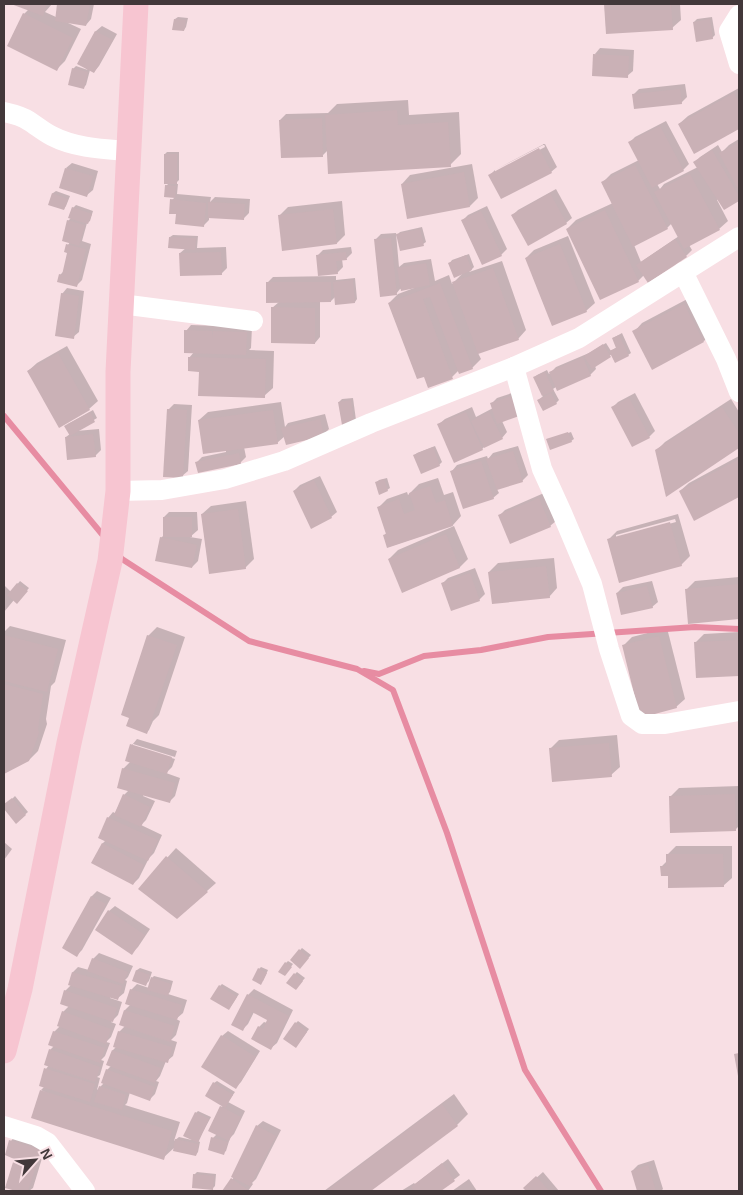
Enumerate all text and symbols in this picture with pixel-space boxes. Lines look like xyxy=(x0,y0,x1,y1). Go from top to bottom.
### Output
north arrow xyxy=(10,1135,60,1185)
text: N xyxy=(37,1146,56,1162)

